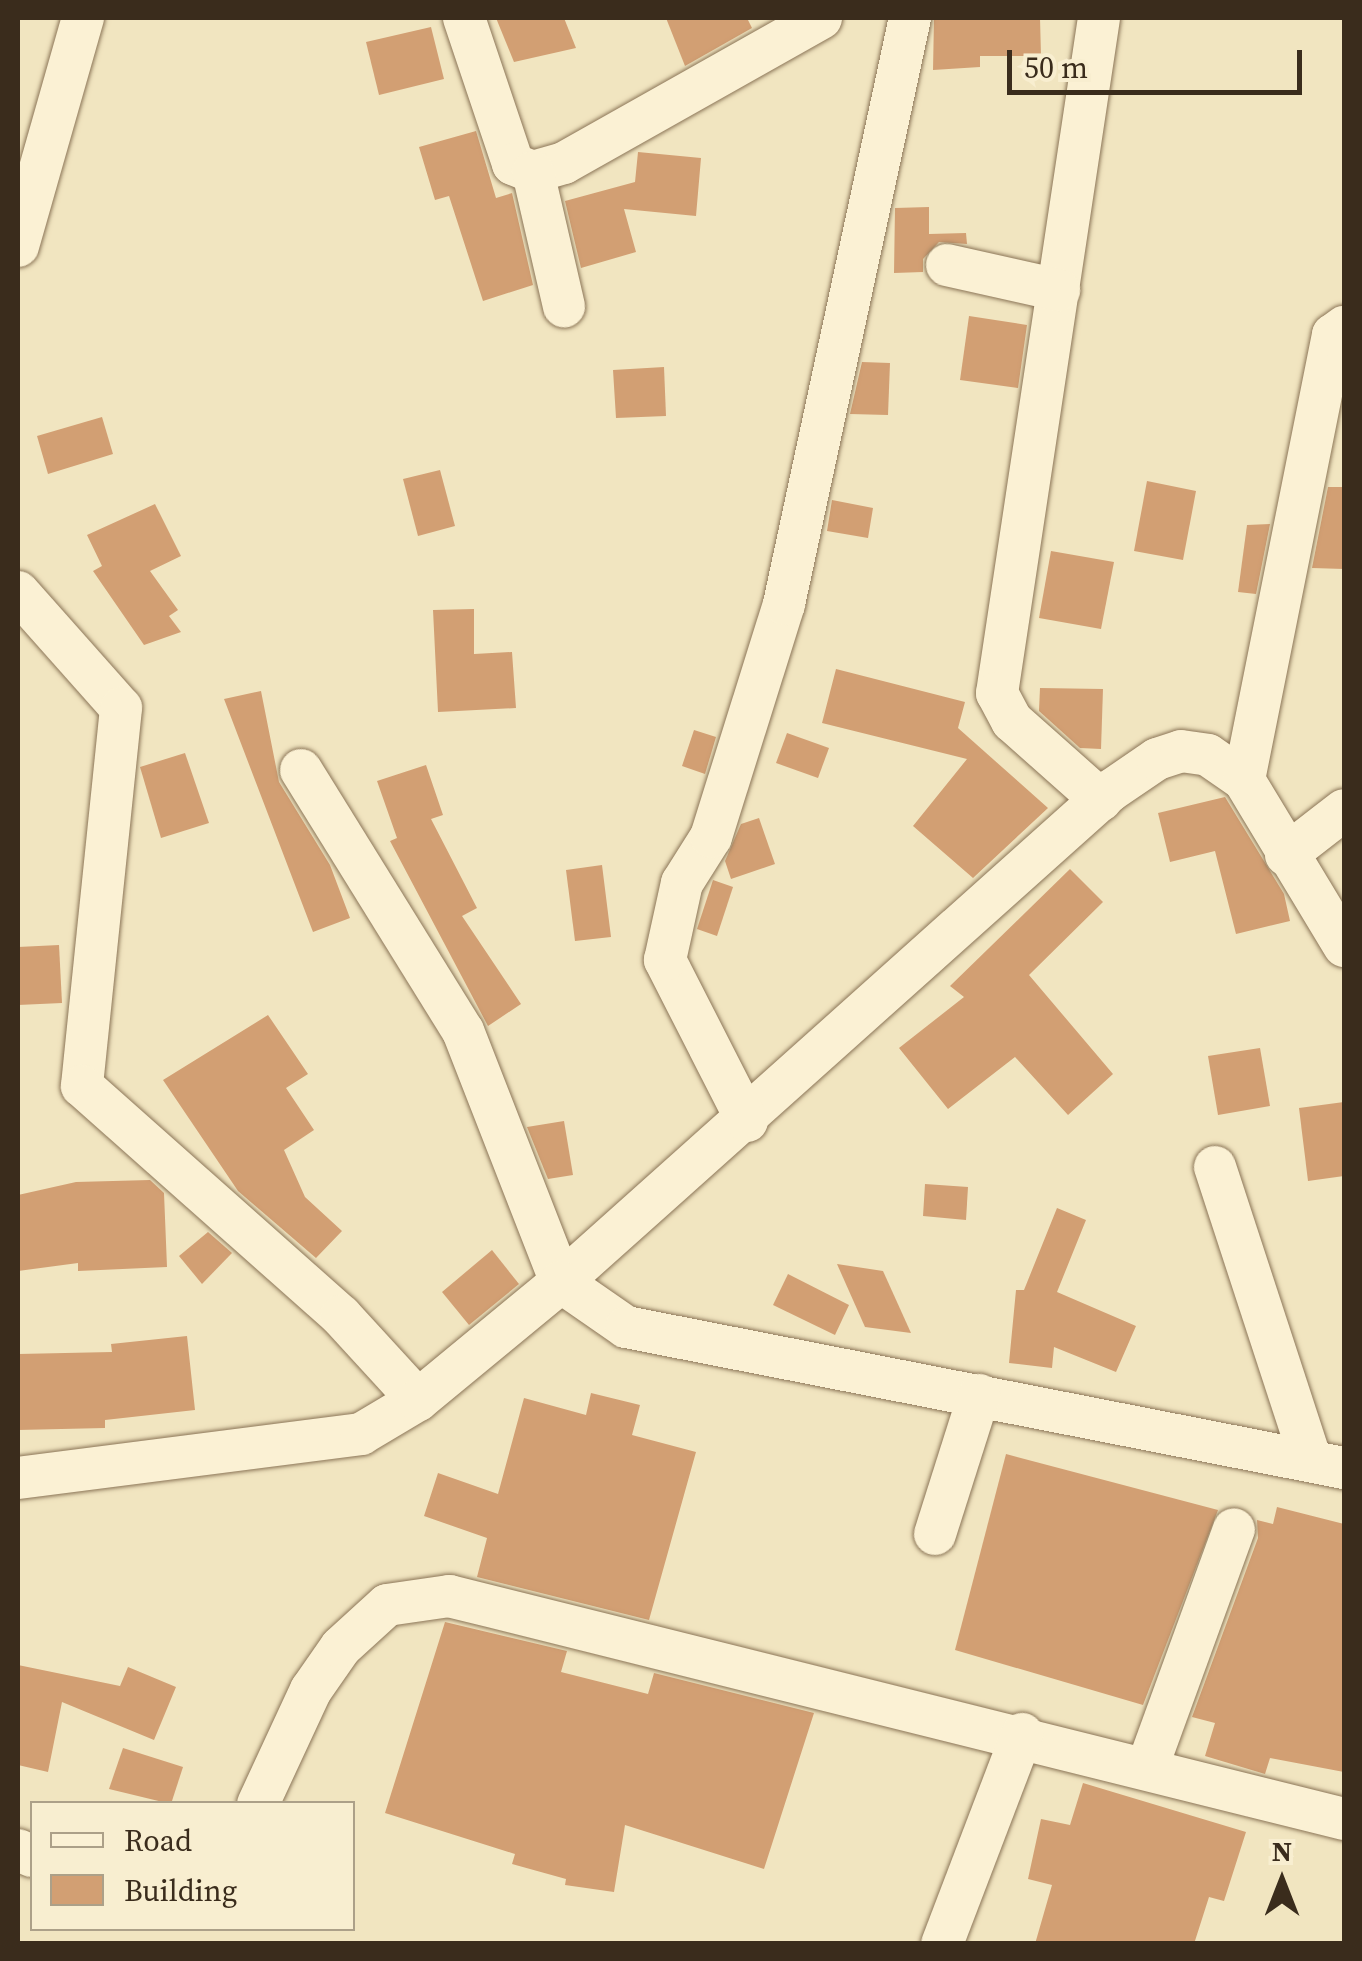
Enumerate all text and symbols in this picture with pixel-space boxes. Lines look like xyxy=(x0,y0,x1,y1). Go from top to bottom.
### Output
scale bar xyxy=(1012,30,1307,92)
text: 50 m xyxy=(1024,47,1088,88)
legend xyxy=(30,1801,355,1931)
text: Road xyxy=(124,1820,192,1861)
north arrow xyxy=(1232,1831,1332,1931)
text: N xyxy=(1272,1832,1292,1870)
text: Building xyxy=(124,1870,237,1911)

